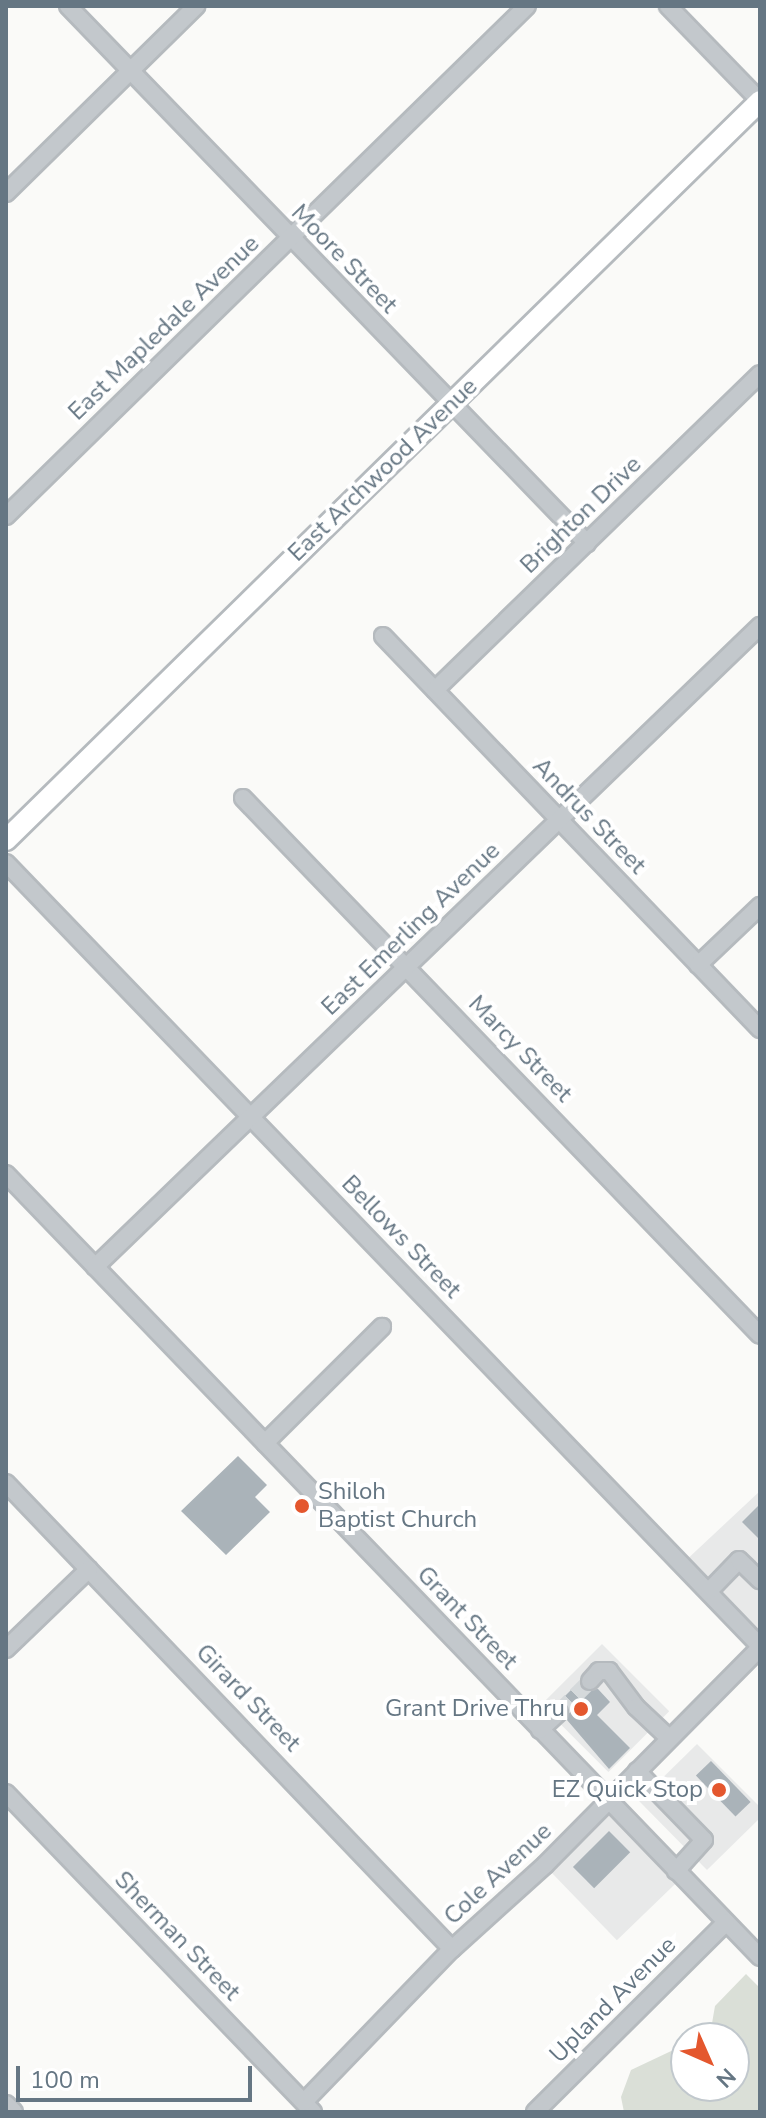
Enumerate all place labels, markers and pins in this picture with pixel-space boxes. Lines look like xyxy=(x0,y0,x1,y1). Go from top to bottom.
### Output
place label: Shiloh Baptist Church xyxy=(318,1478,477,1534)
marker: Shiloh Baptist Church xyxy=(293,1497,311,1515)
place label: Grant Drive Thru xyxy=(385,1695,565,1723)
marker: Grant Drive Thru xyxy=(572,1700,590,1718)
place label: EZ Quick Stop xyxy=(552,1776,703,1804)
marker: EZ Quick Stop xyxy=(710,1781,728,1799)

